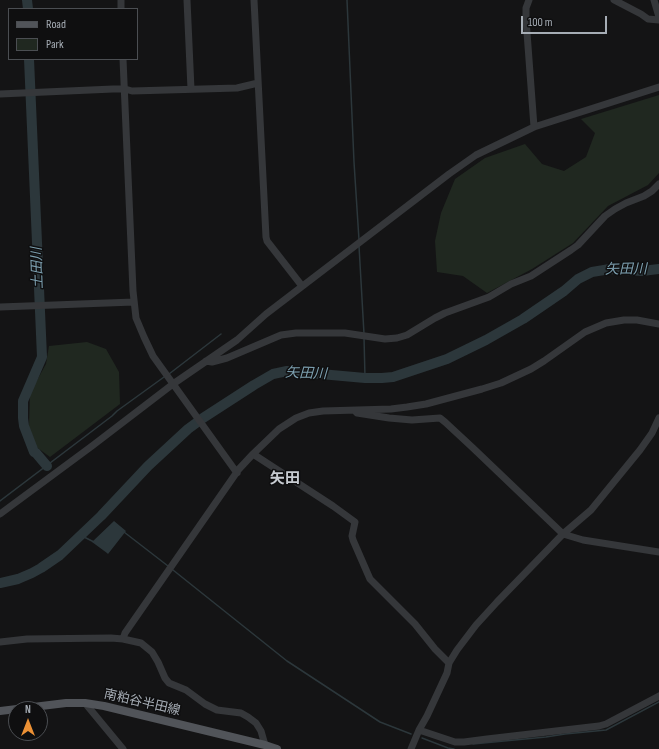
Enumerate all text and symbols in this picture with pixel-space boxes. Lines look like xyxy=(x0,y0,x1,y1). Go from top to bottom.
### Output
legend xyxy=(8,8,138,60)
scale bar xyxy=(523,8,609,34)
text: 100 m xyxy=(528,15,553,30)
text: Road xyxy=(46,17,66,32)
text: Park xyxy=(46,37,64,52)
water label: 土田川 xyxy=(29,247,47,289)
water label: 矢田川 xyxy=(605,261,647,279)
water label: 矢田川 xyxy=(285,365,327,383)
district label: 矢田 xyxy=(270,470,300,488)
street label: 南粕谷半田線 xyxy=(102,687,182,719)
north arrow xyxy=(8,701,48,741)
text: N xyxy=(25,703,31,716)

